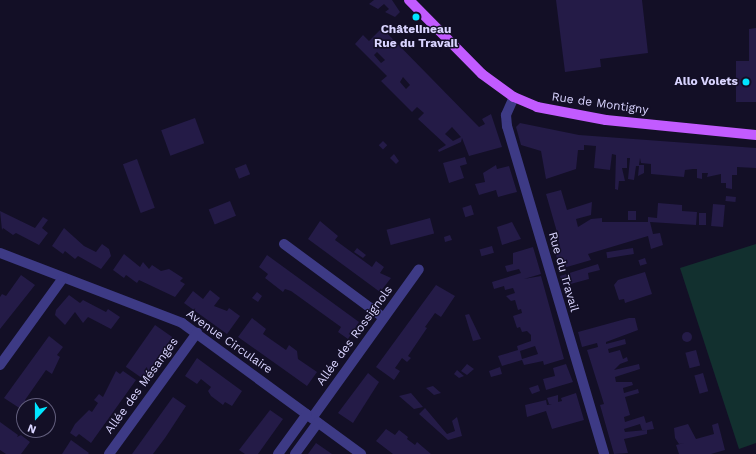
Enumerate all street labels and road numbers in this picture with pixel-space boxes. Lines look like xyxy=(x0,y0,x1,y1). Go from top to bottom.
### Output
street label: Rue de Montigny xyxy=(551,90,649,118)
street label: Rue du Travail xyxy=(545,230,581,314)
street label: Allée des Rossignols xyxy=(314,283,396,389)
street label: Avenue Circulaire xyxy=(183,307,275,377)
street label: Allée des Mésanges xyxy=(102,335,182,437)

